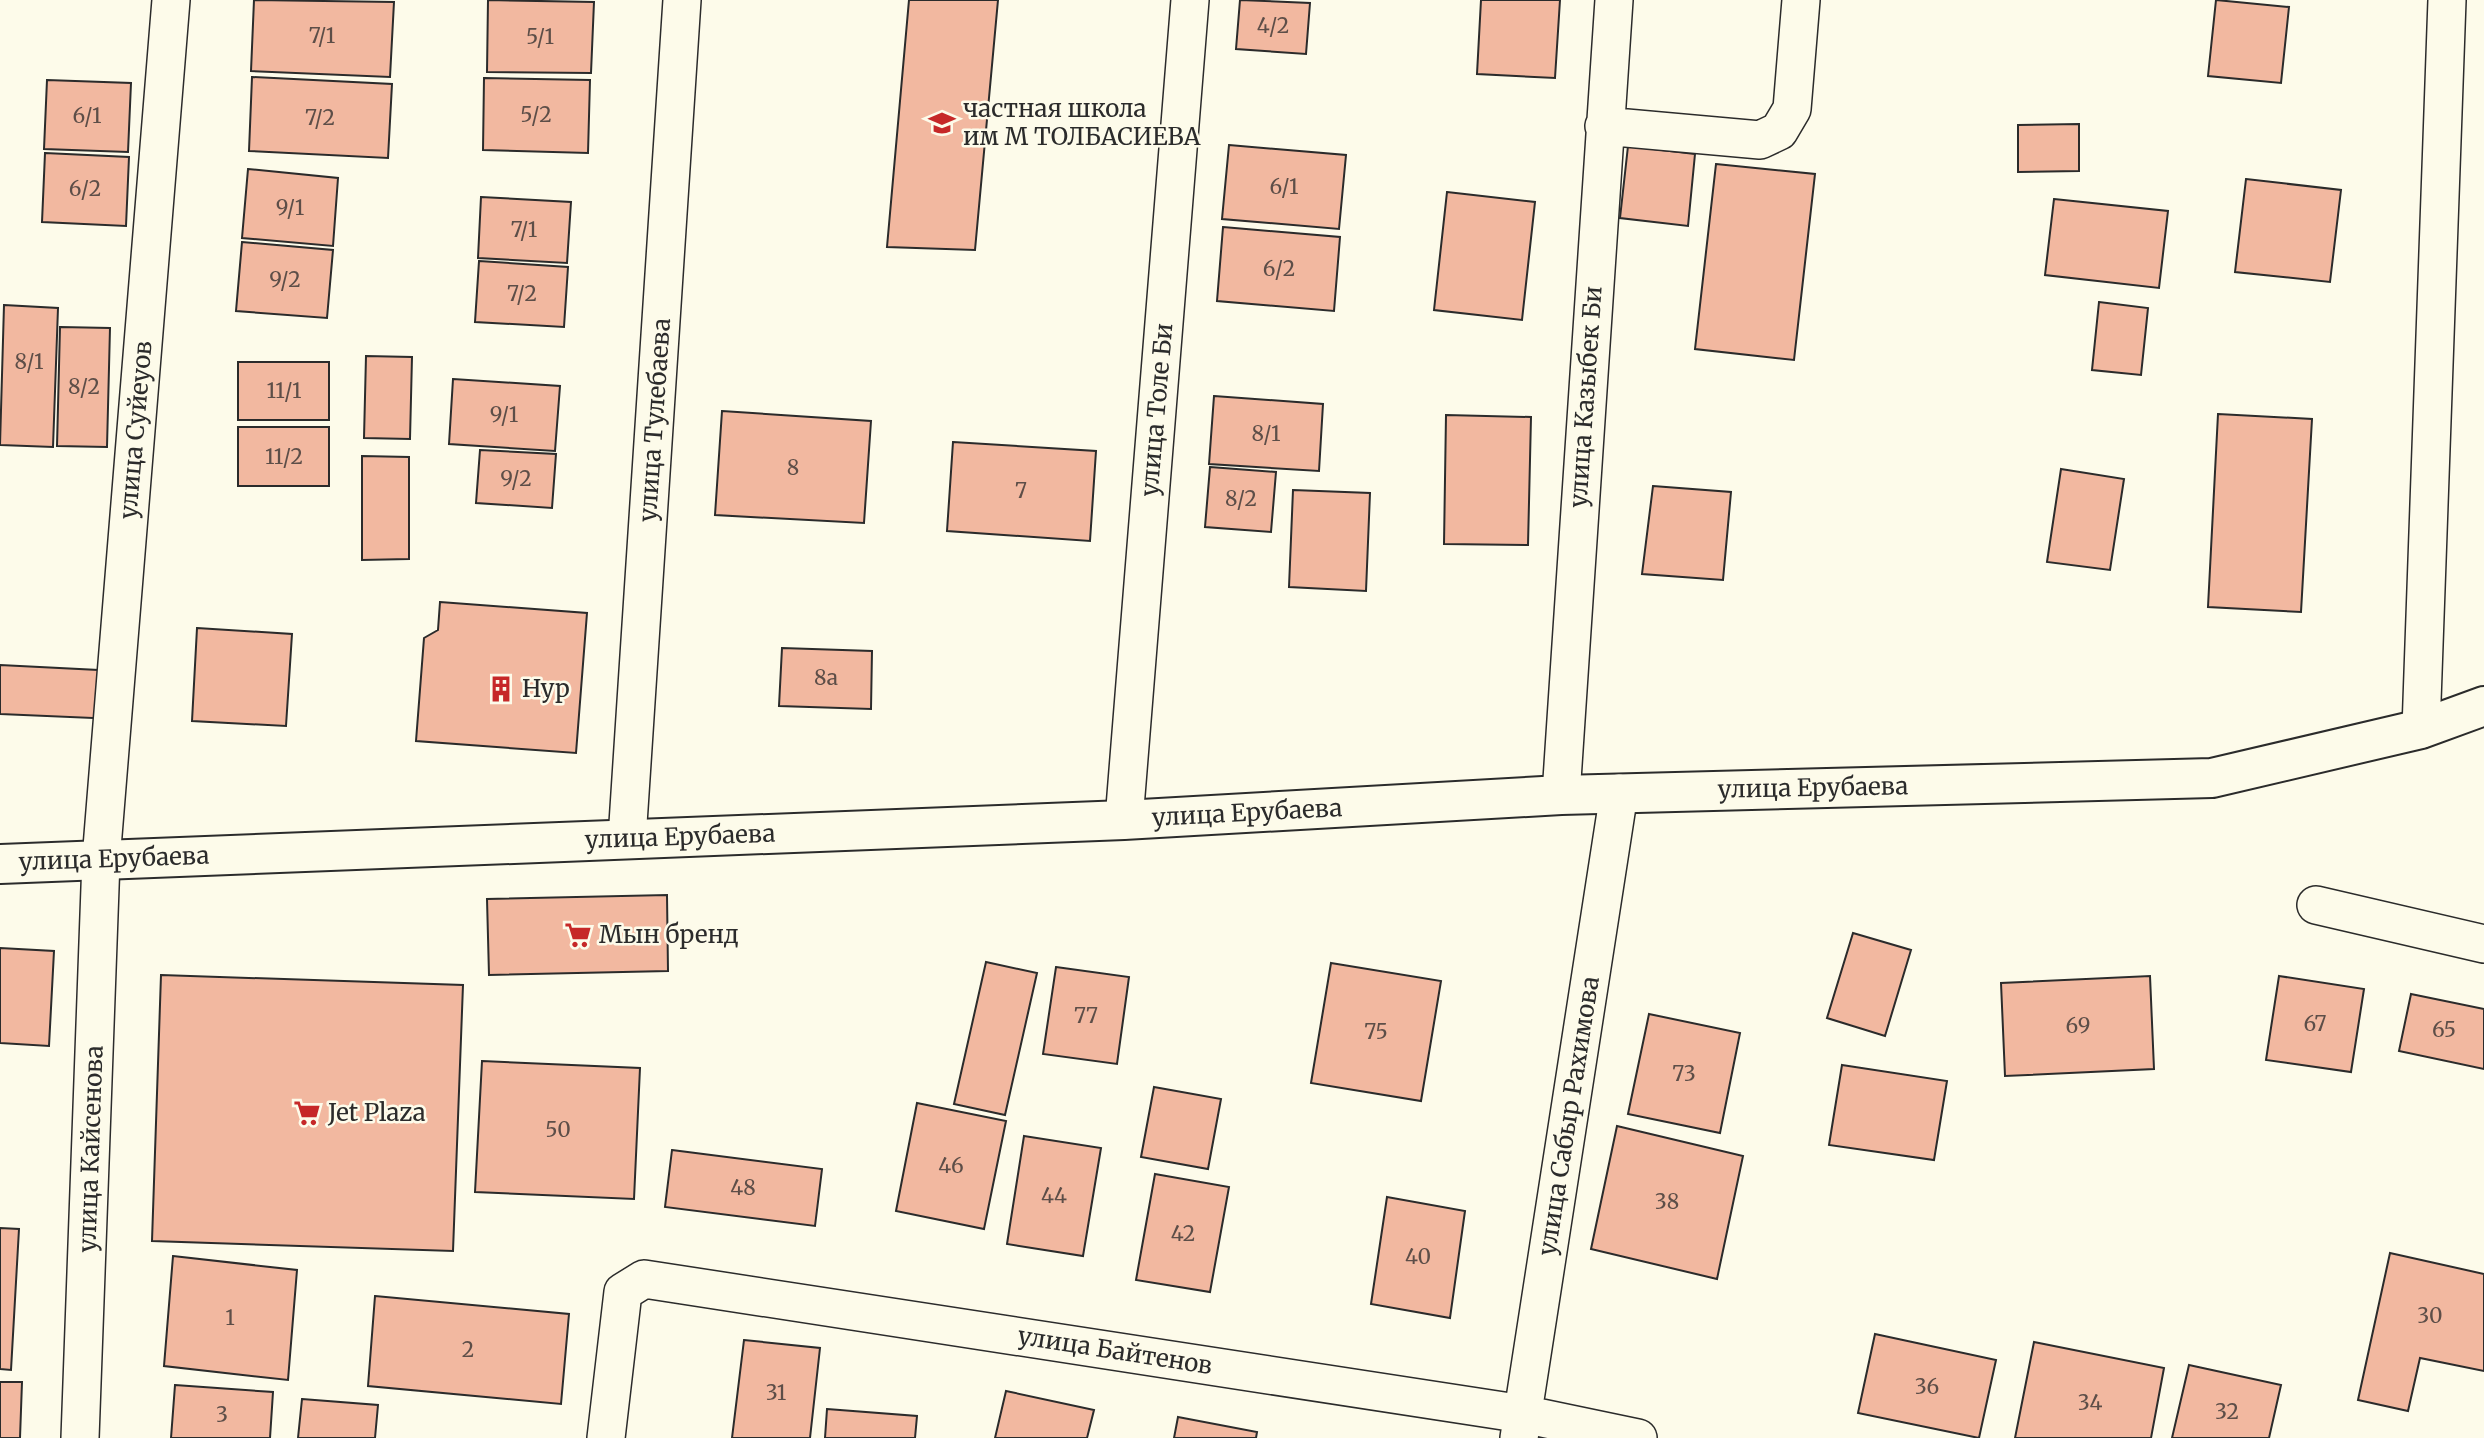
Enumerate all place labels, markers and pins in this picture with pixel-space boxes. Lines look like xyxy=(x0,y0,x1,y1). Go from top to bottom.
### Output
place label: частная школа им М ТОЛБАСИЕВА xyxy=(963,93,1202,152)
school or university icon: частная школа им М ТОЛБАСИЕВА xyxy=(927,108,957,138)
place label: Нур xyxy=(522,673,570,704)
building icon: Нур xyxy=(486,674,516,704)
place label: Мын бренд xyxy=(599,919,739,950)
supermarket icon: Мын бренд xyxy=(563,920,593,950)
place label: Jet Plaza xyxy=(327,1097,426,1128)
supermarket icon: Jet Plaza xyxy=(292,1098,322,1128)

